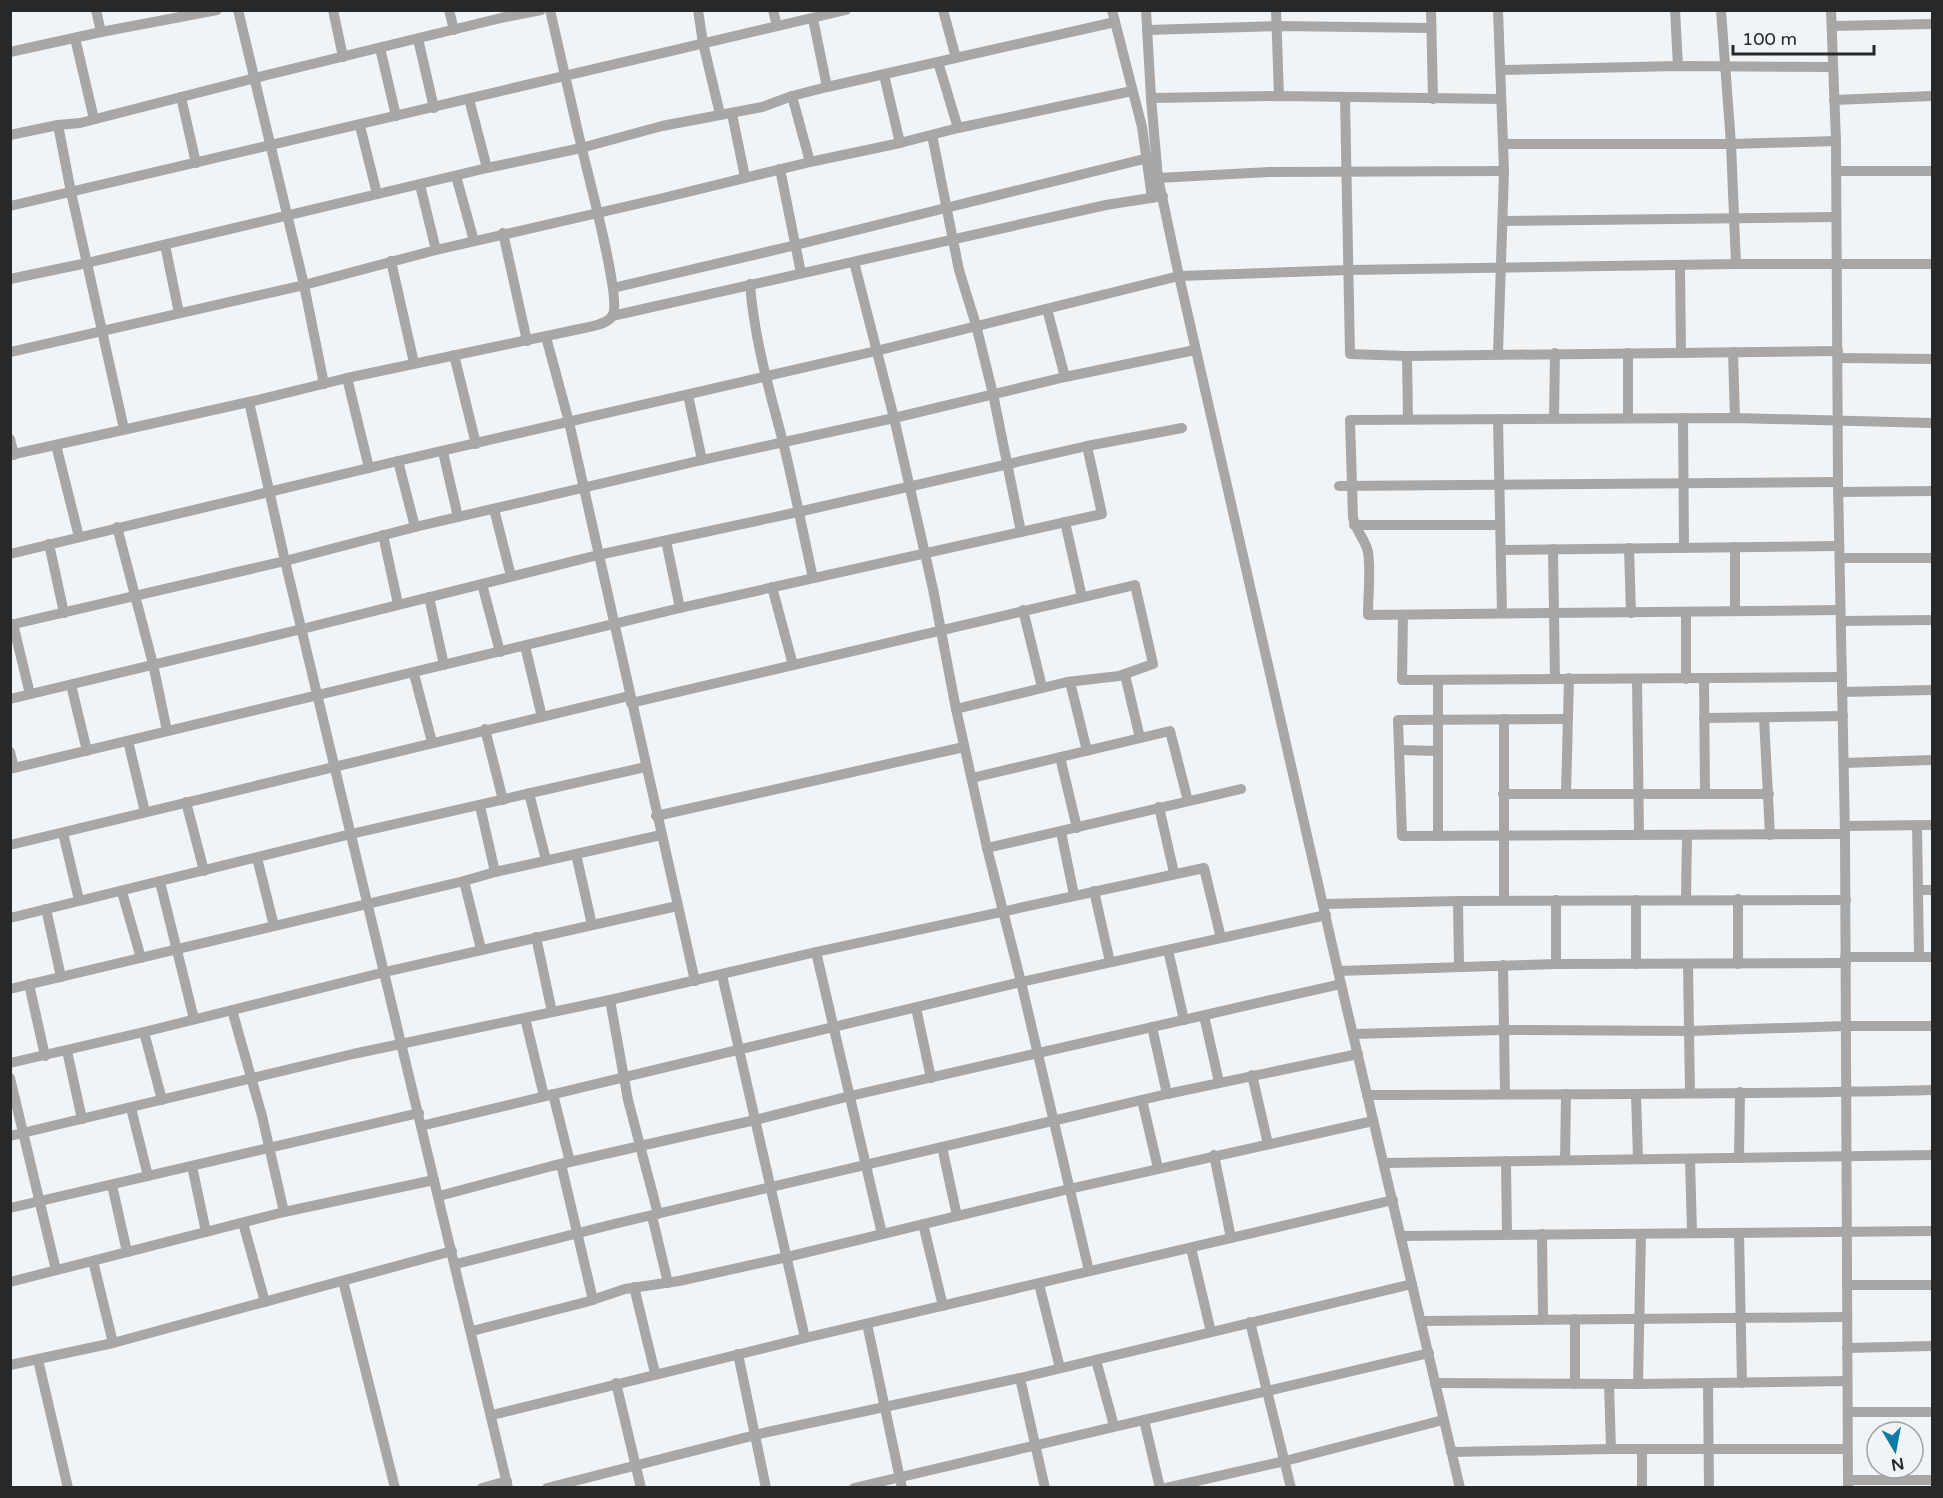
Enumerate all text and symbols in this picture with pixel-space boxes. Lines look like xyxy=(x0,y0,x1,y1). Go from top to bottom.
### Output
scale bar xyxy=(1733,18,1874,56)
text: 100 m xyxy=(1742,28,1797,50)
north arrow xyxy=(1865,1420,1925,1480)
text: N xyxy=(1889,1453,1905,1475)

